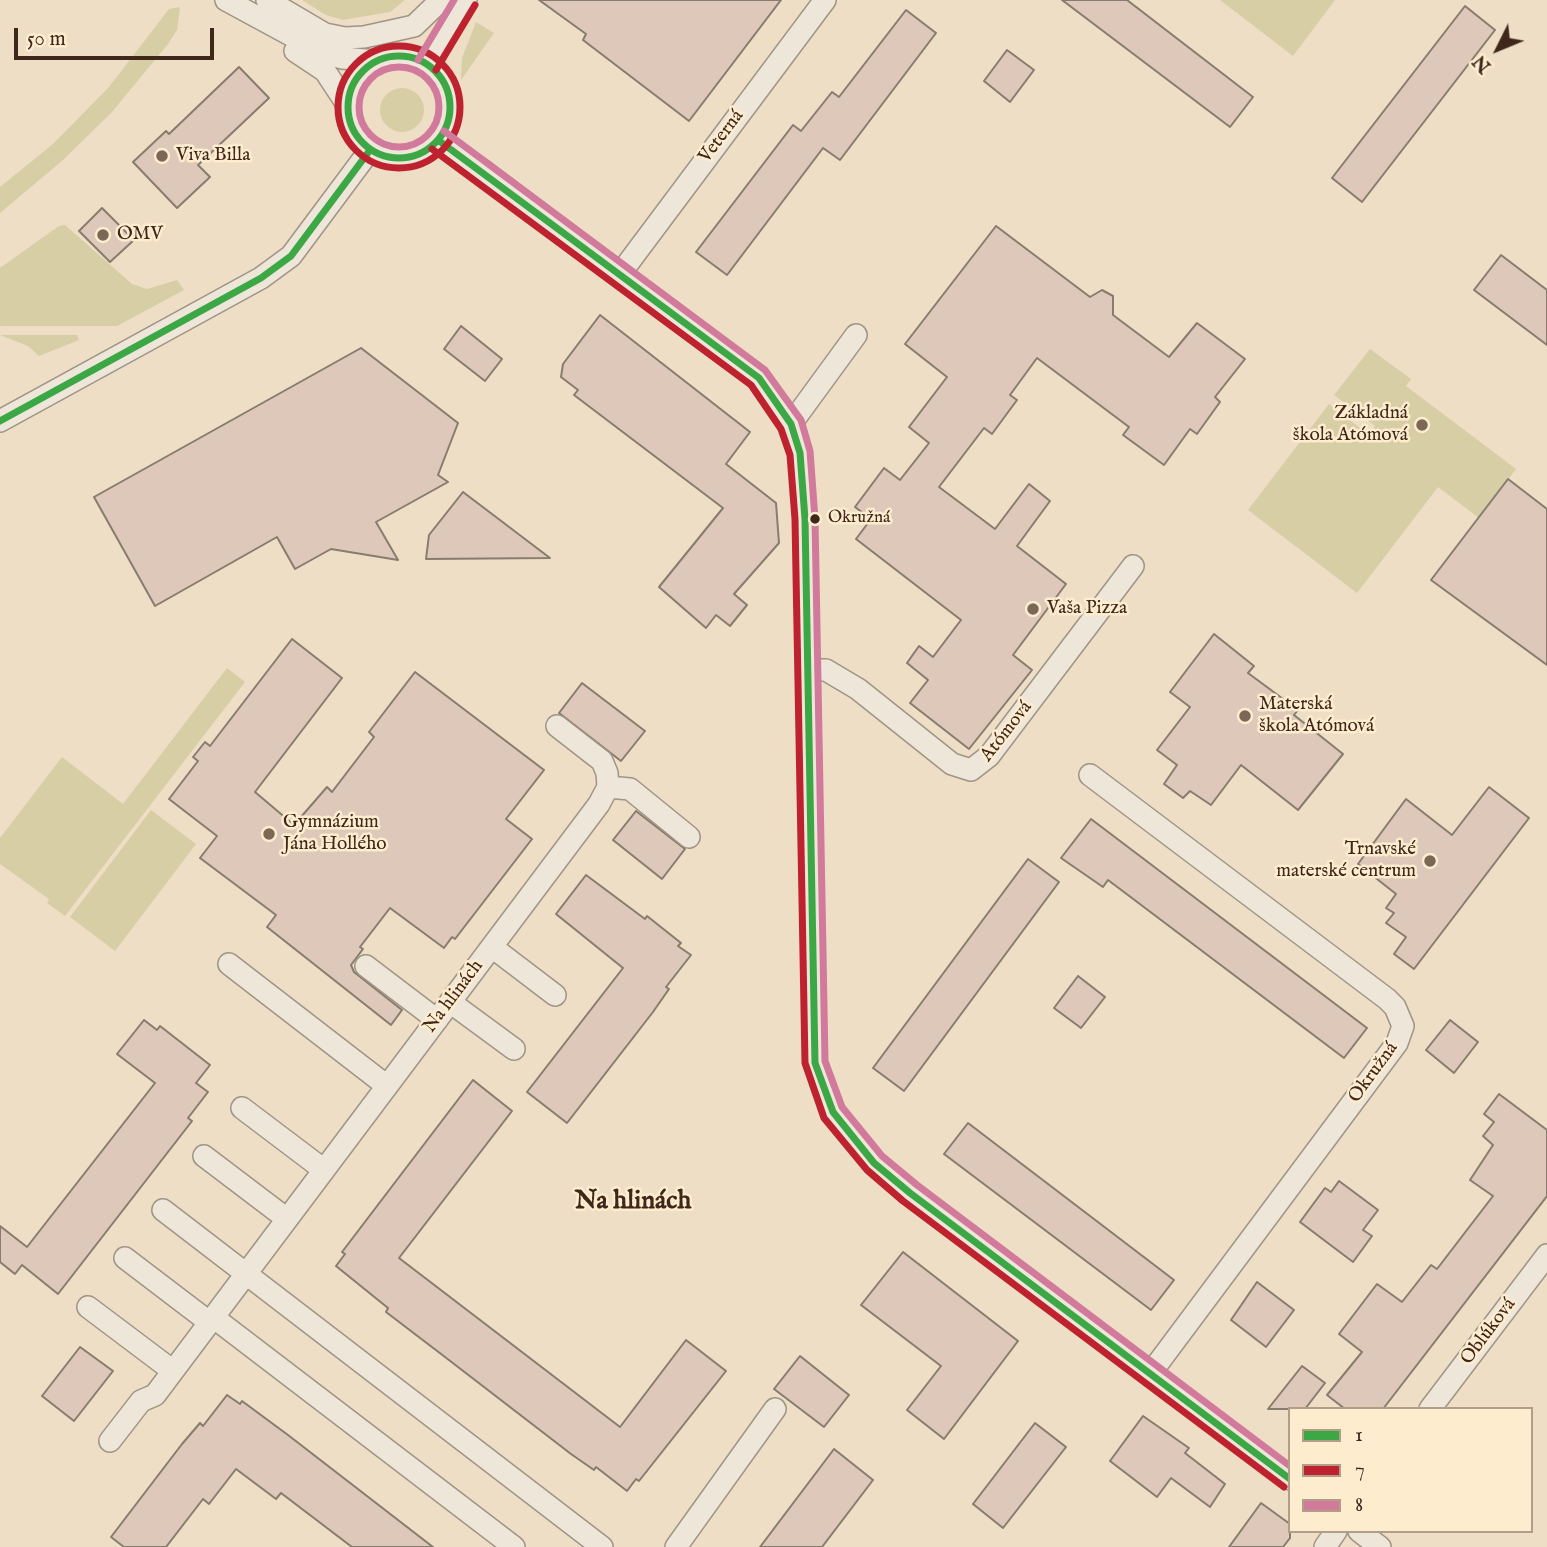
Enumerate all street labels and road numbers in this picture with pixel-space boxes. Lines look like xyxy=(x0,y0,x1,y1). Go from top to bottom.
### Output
street label: Veterná xyxy=(695,106,749,168)
street label: Atómová xyxy=(976,697,1038,767)
street label: Na hlinách xyxy=(419,956,489,1038)
street label: Okružná xyxy=(1344,1038,1404,1108)
street label: Oblúková xyxy=(1457,1294,1521,1370)

